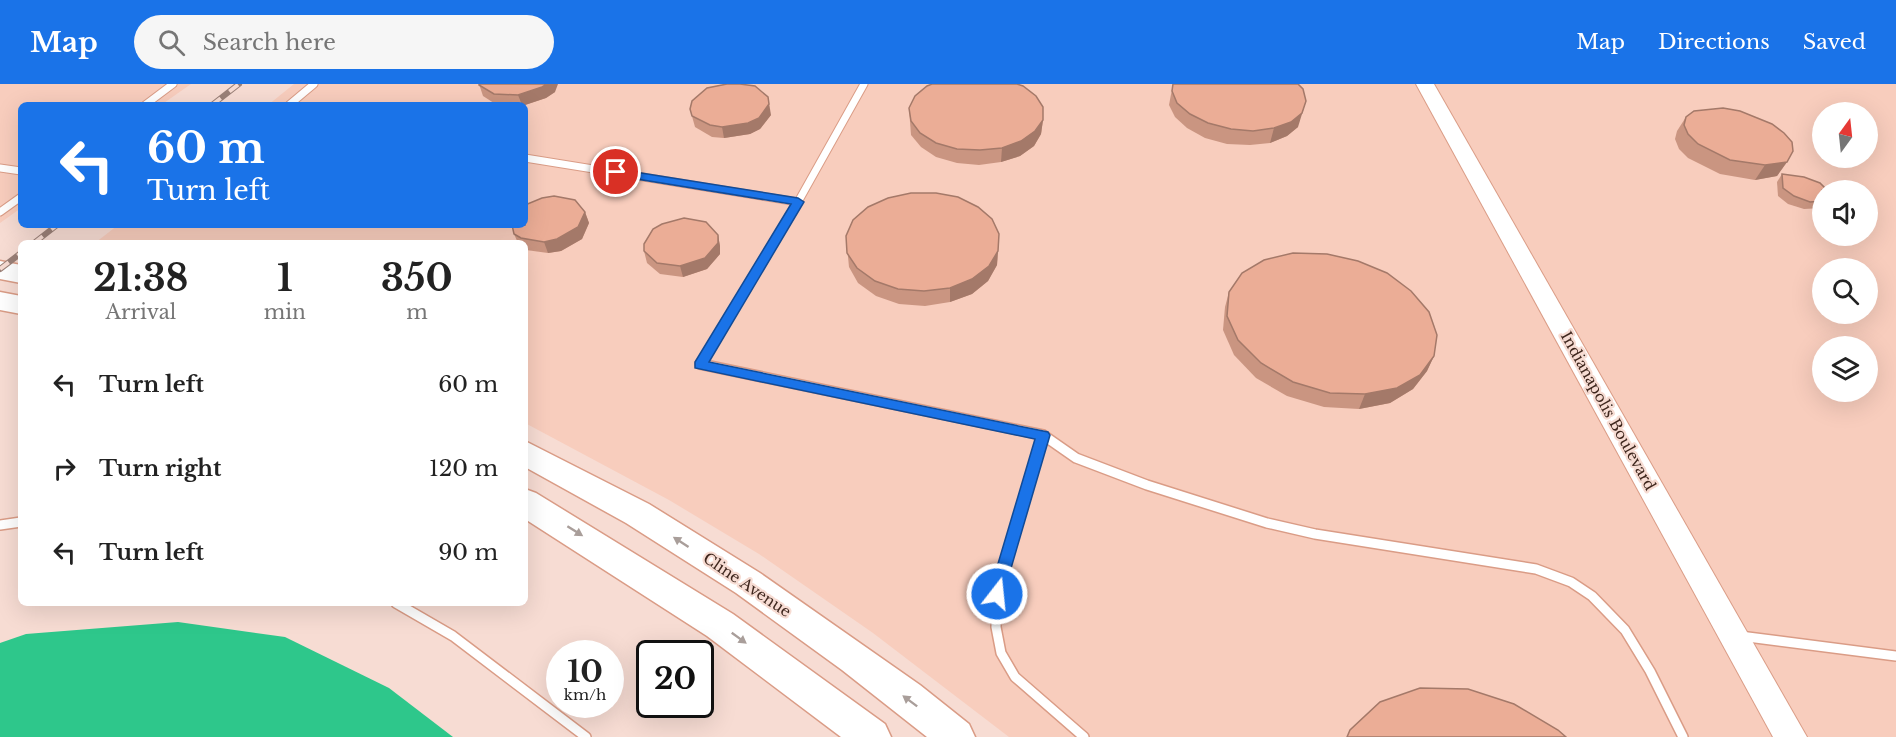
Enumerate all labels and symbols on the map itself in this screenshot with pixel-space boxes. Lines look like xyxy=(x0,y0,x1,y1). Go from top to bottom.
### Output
north arrow xyxy=(1812,102,1878,168)
pin xyxy=(590,146,641,197)
street label: Indianapolis Boulevard xyxy=(1557,328,1660,494)
one-way arrow xyxy=(567,526,584,537)
one-way arrow xyxy=(673,536,689,547)
street label: Cline Avenue xyxy=(700,548,795,621)
position arrow xyxy=(965,562,1029,626)
one-way arrow xyxy=(730,632,746,644)
speed limit sign: 20 xyxy=(636,640,714,718)
one-way arrow xyxy=(902,696,917,708)

